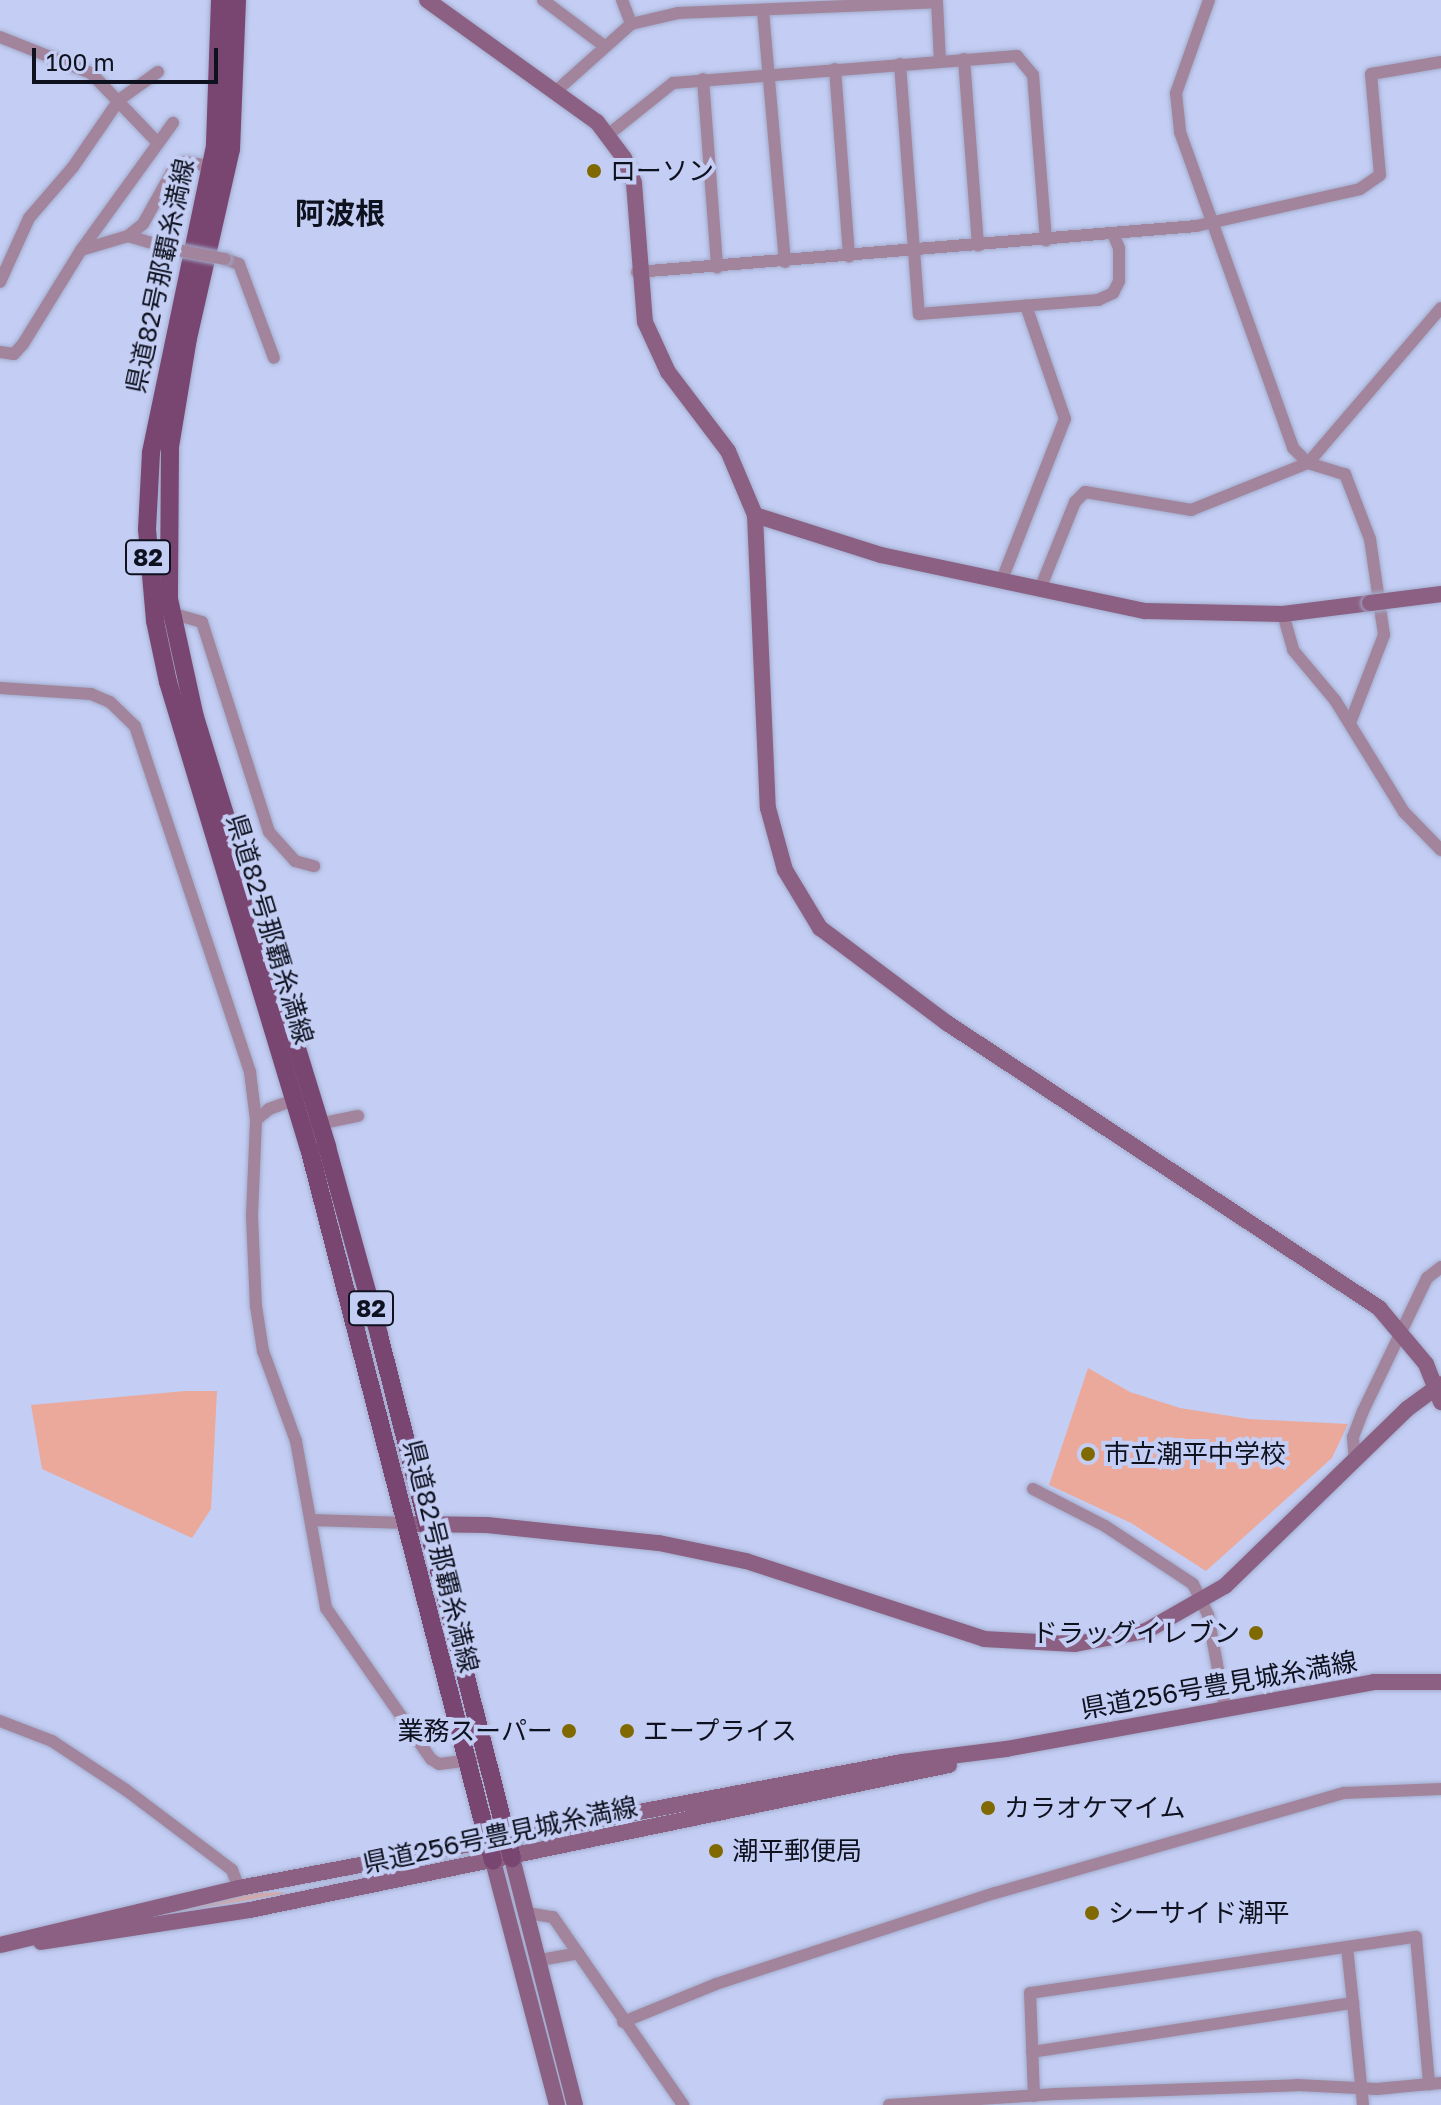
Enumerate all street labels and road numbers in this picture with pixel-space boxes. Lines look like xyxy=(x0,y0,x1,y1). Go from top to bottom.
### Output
street label: 県道82号那覇糸満線 xyxy=(120,156,200,396)
road number: 82 xyxy=(124,537,172,577)
street label: 県道82号那覇糸満線 xyxy=(220,810,320,1048)
road number: 82 xyxy=(347,1288,395,1328)
street label: 県道82号那覇糸満線 xyxy=(397,1436,485,1676)
street label: 県道256号豊見城糸満線 xyxy=(1078,1645,1360,1725)
street label: 県道256号豊見城糸満線 xyxy=(360,1791,640,1879)

